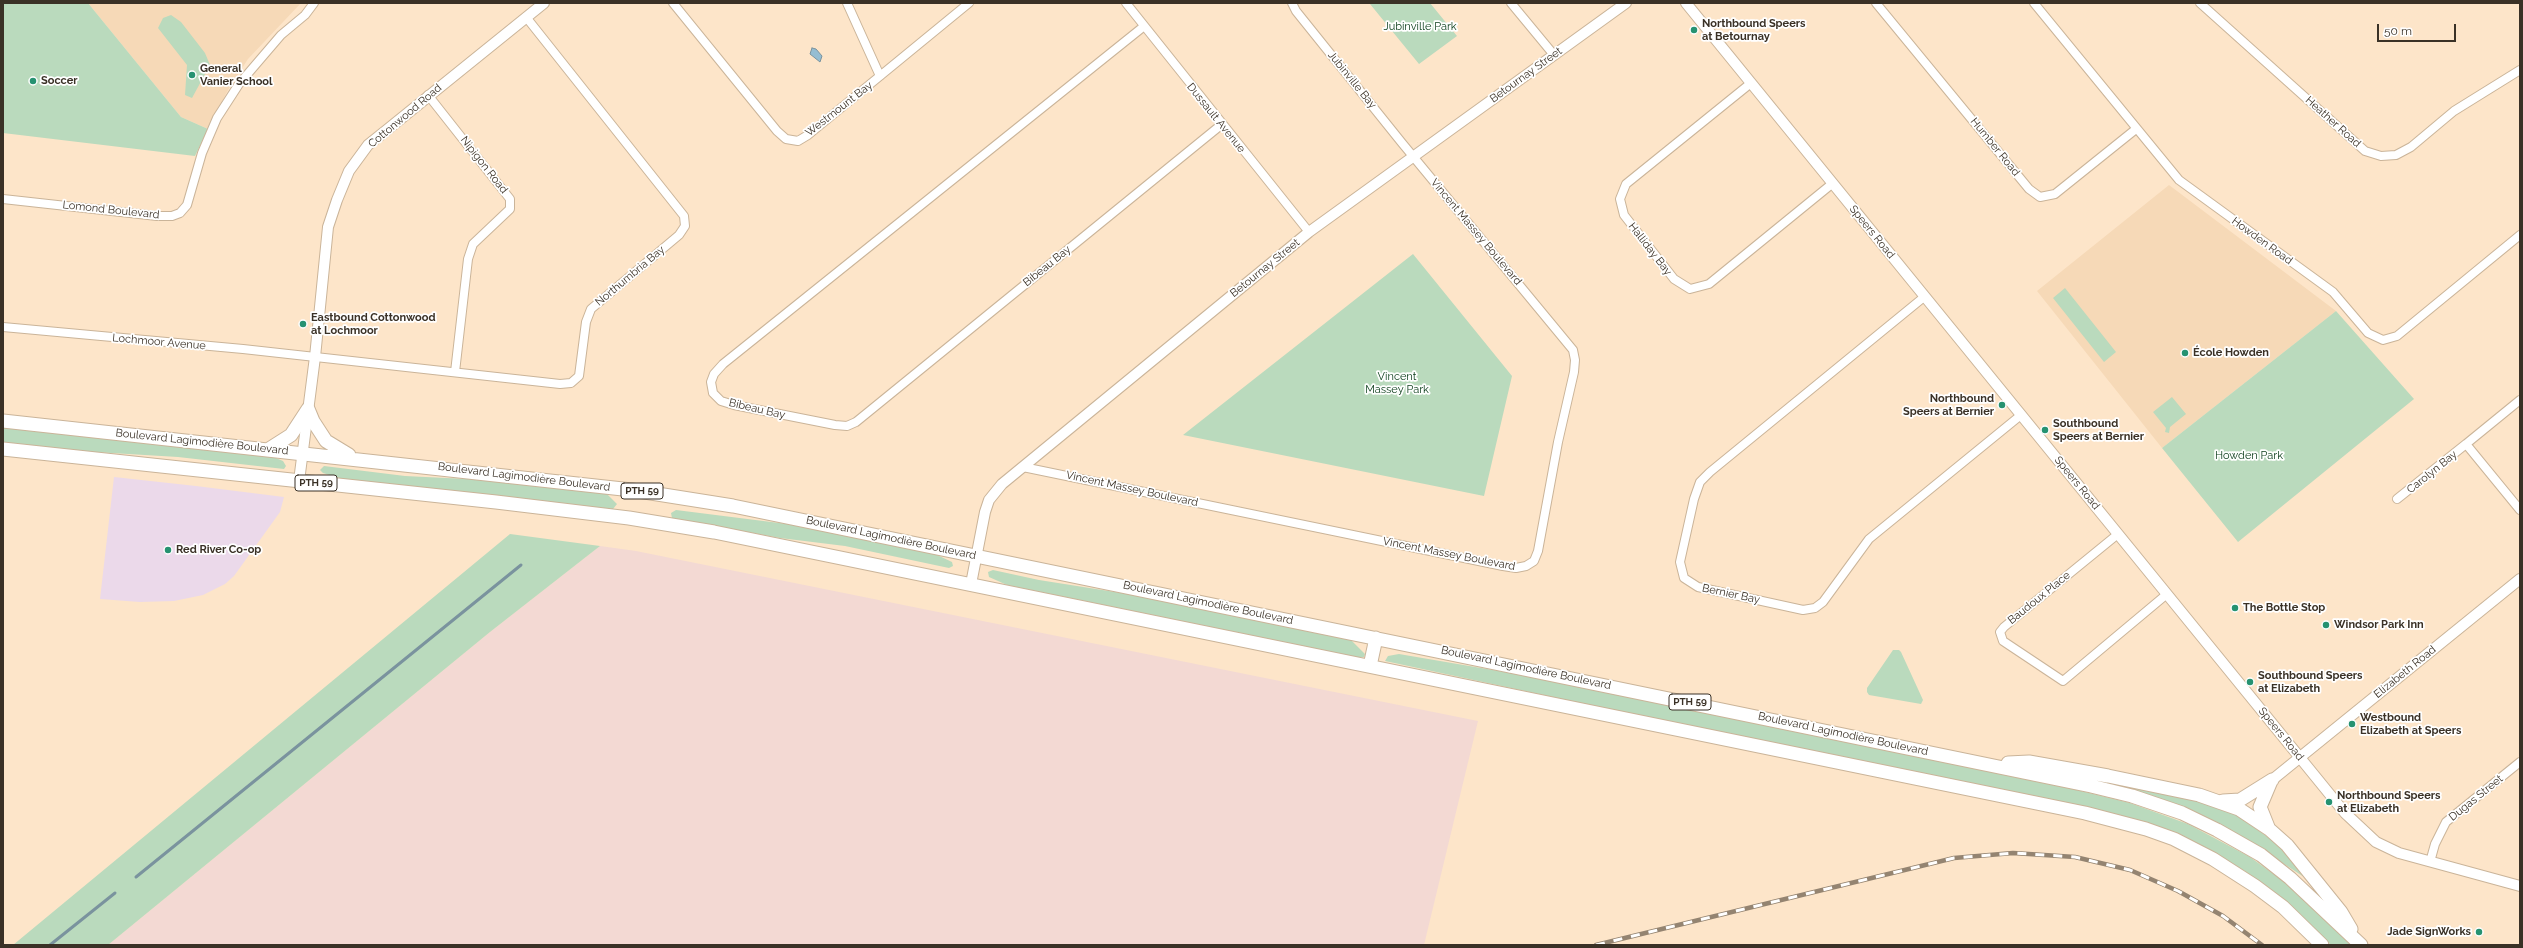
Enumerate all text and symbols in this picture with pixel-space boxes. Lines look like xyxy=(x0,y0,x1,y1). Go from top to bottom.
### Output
scale bar xyxy=(2379,16,2458,42)
place label: Northbound Speers at Betournay xyxy=(1702,17,1805,43)
park label: Jubinville Park xyxy=(1383,20,1457,34)
text: 50 m xyxy=(2384,24,2412,38)
marker: Northbound Speers at Betournay xyxy=(1689,25,1699,35)
street label: Betournay Street xyxy=(1487,44,1565,106)
street label: Jubinville Bay xyxy=(1325,49,1379,111)
place label: General Vanier School xyxy=(200,62,272,88)
marker: General Vanier School xyxy=(187,70,197,80)
place label: Soccer xyxy=(41,74,78,88)
marker: Soccer xyxy=(28,76,38,86)
street label: Westmount Bay xyxy=(803,79,875,139)
street label: Cottonwood Road xyxy=(366,81,444,151)
street label: Dussault Avenue xyxy=(1184,81,1248,155)
street label: Heather Road xyxy=(2303,94,2363,150)
street label: Humber Road xyxy=(1968,115,2022,179)
street label: Nipigon Road xyxy=(458,134,510,196)
street label: Vincent Massey Boulevard xyxy=(1428,176,1524,288)
street label: Lomond Boulevard xyxy=(62,198,160,222)
street label: Speers Road xyxy=(1846,203,1898,261)
street label: Howden Road xyxy=(2229,214,2295,268)
street label: Halliday Bay xyxy=(1625,220,1675,278)
street label: Betournay Street xyxy=(1228,236,1302,300)
street label: Northumbria Bay xyxy=(593,243,667,309)
street label: Bibeau Bay xyxy=(1021,243,1073,289)
place label: Eastbound Cottonwood at Lochmoor xyxy=(311,311,435,337)
marker: Eastbound Cottonwood at Lochmoor xyxy=(298,319,308,329)
street label: Lochmoor Avenue xyxy=(112,331,206,353)
place label: École Howden xyxy=(2193,346,2269,360)
marker: École Howden xyxy=(2180,348,2190,358)
park label: Vincent Massey Park xyxy=(1365,370,1429,396)
place label: Northbound Speers at Bernier xyxy=(1903,392,1994,418)
street label: Bibeau Bay xyxy=(728,396,786,422)
marker: Northbound Speers at Bernier xyxy=(1997,400,2007,410)
place label: Southbound Speers at Bernier xyxy=(2053,417,2144,443)
marker: Southbound Speers at Bernier xyxy=(2040,425,2050,435)
street label: Boulevard Lagimodière Boulevard xyxy=(115,426,289,458)
street label: Carolyn Bay xyxy=(2404,448,2460,496)
park label: Howden Park xyxy=(2215,449,2283,463)
street label: Speers Road xyxy=(2051,454,2103,512)
street label: Boulevard Lagimodière Boulevard xyxy=(437,460,611,494)
street label: Vincent Massey Boulevard xyxy=(1065,469,1199,509)
road number: PTH 59 xyxy=(295,475,337,491)
road number: PTH 59 xyxy=(621,483,663,499)
street label: Boulevard Lagimodière Boulevard xyxy=(805,513,977,563)
street label: Vincent Massey Boulevard xyxy=(1382,535,1516,573)
place label: Red River Co-op xyxy=(176,543,261,557)
marker: Red River Co-op xyxy=(163,545,173,555)
street label: Baudoux Place xyxy=(2005,569,2073,627)
street label: Boulevard Lagimodière Boulevard xyxy=(1122,578,1294,628)
street label: Bernier Bay xyxy=(1701,581,1761,607)
place label: The Bottle Stop xyxy=(2243,601,2325,615)
marker: The Bottle Stop xyxy=(2230,603,2240,613)
place label: Windsor Park Inn xyxy=(2334,618,2424,632)
marker: Windsor Park Inn xyxy=(2321,620,2331,630)
street label: Boulevard Lagimodière Boulevard xyxy=(1440,643,1612,693)
street label: Elizabeth Road xyxy=(2371,643,2439,701)
place label: Southbound Speers at Elizabeth xyxy=(2258,669,2362,695)
marker: Southbound Speers at Elizabeth xyxy=(2245,677,2255,687)
road number: PTH 59 xyxy=(1669,694,1711,710)
street label: Speers Road xyxy=(2255,705,2307,763)
street label: Boulevard Lagimodière Boulevard xyxy=(1757,709,1929,759)
place label: Westbound Elizabeth at Speers xyxy=(2360,711,2461,737)
marker: Westbound Elizabeth at Speers xyxy=(2347,719,2357,729)
street label: Dugas Street xyxy=(2446,772,2506,824)
place label: Northbound Speers at Elizabeth xyxy=(2337,789,2440,815)
marker: Northbound Speers at Elizabeth xyxy=(2324,797,2334,807)
place label: Jade SignWorks xyxy=(2387,925,2471,939)
marker: Jade SignWorks xyxy=(2474,927,2484,937)

